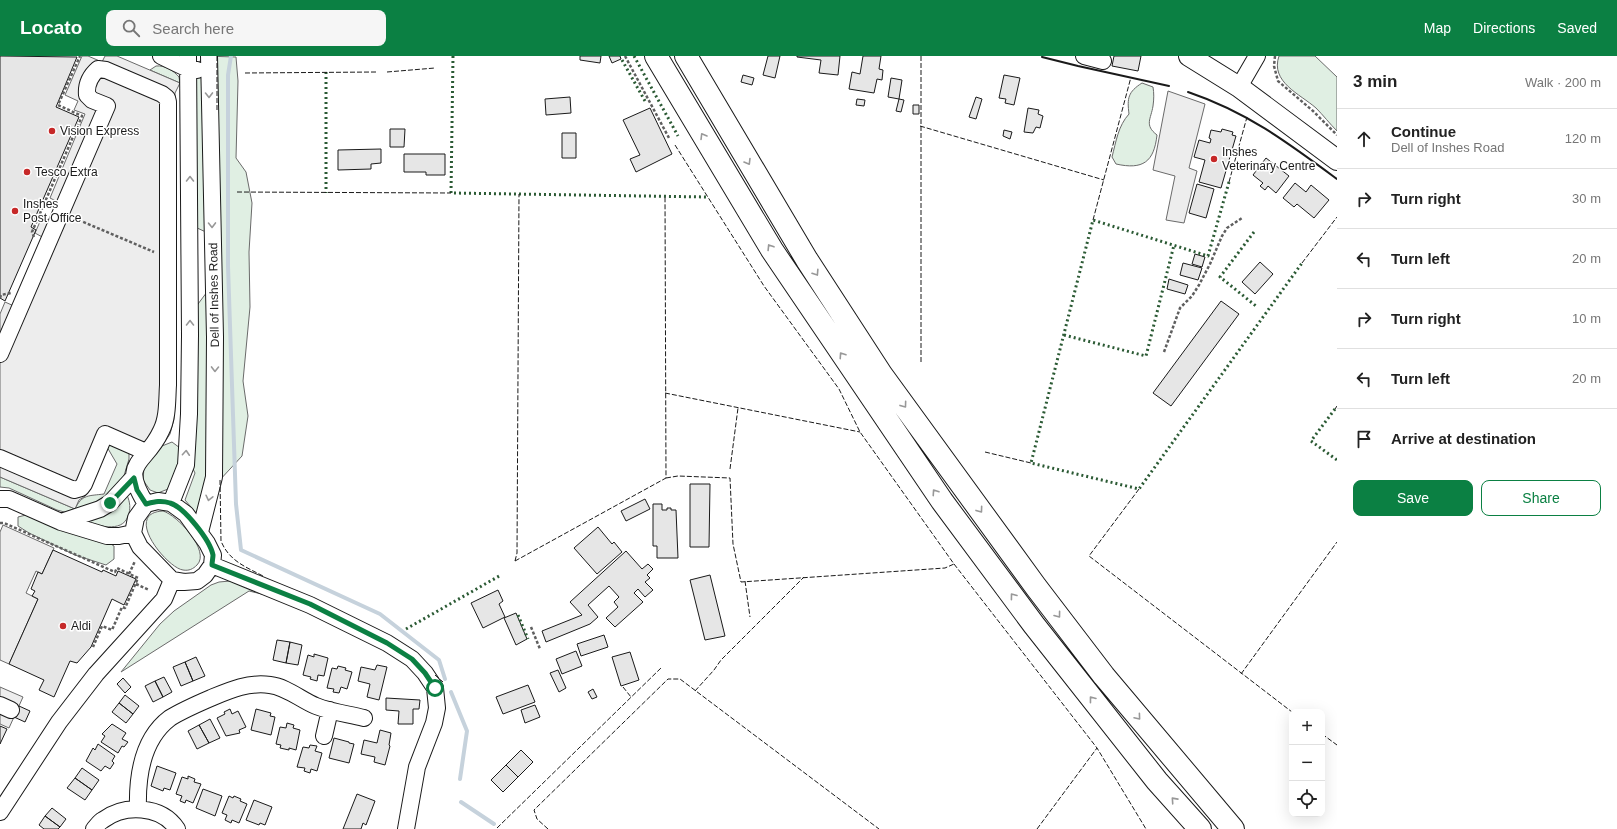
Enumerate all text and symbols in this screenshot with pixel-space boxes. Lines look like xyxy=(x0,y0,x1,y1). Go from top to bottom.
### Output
search box xyxy=(106,10,386,46)
text: Locato xyxy=(20,17,82,38)
icon: search xyxy=(120,17,142,39)
text: Search here xyxy=(152,20,234,37)
text: Map xyxy=(1424,20,1451,36)
text: Directions xyxy=(1473,20,1535,36)
text: Saved xyxy=(1557,20,1597,36)
text: 3 min xyxy=(1353,72,1397,91)
text: Walk · 200 m xyxy=(1525,75,1601,90)
one-way arrow xyxy=(205,92,213,98)
text: Continue xyxy=(1391,123,1456,140)
place label: Vision Express xyxy=(60,124,139,138)
marker: Vision Express xyxy=(47,126,57,136)
icon: ahead xyxy=(1353,128,1375,150)
text: 120 m xyxy=(1565,131,1601,146)
one-way arrow xyxy=(700,133,707,140)
text: Dell of Inshes Road xyxy=(1391,140,1504,155)
place label: Inshes Veterinary Centre xyxy=(1222,145,1316,173)
marker: Inshes Veterinary Centre xyxy=(1209,154,1219,164)
one-way arrow xyxy=(744,158,751,165)
place label: Tesco Extra xyxy=(35,165,98,179)
marker: Tesco Extra xyxy=(22,167,32,177)
one-way arrow xyxy=(186,176,194,182)
icon: right xyxy=(1353,188,1375,210)
text: Turn right xyxy=(1391,190,1461,207)
text: 30 m xyxy=(1572,191,1601,206)
place label: Inshes Post Office xyxy=(23,197,82,225)
marker: Inshes Post Office xyxy=(10,206,20,216)
one-way arrow xyxy=(208,222,216,228)
street label: Dell of Inshes Road xyxy=(206,243,222,347)
one-way arrow xyxy=(768,244,775,251)
icon: left xyxy=(1353,248,1375,270)
text: Turn left xyxy=(1391,250,1450,267)
text: 20 m xyxy=(1572,251,1601,266)
one-way arrow xyxy=(811,269,819,276)
icon: right xyxy=(1353,308,1375,330)
text: Turn right xyxy=(1391,310,1461,327)
text: 10 m xyxy=(1572,311,1601,326)
one-way arrow xyxy=(186,320,194,326)
one-way arrow xyxy=(839,352,847,359)
one-way arrow xyxy=(211,366,219,372)
icon: left xyxy=(1353,368,1375,390)
text: Turn left xyxy=(1391,370,1450,387)
text: 20 m xyxy=(1572,371,1601,386)
one-way arrow xyxy=(899,401,906,408)
icon: arrive xyxy=(1353,428,1375,450)
text: Arrive at destination xyxy=(1391,430,1536,447)
one-way arrow xyxy=(182,450,191,456)
button: Save xyxy=(1353,480,1473,516)
button: Share xyxy=(1481,480,1601,516)
one-way arrow xyxy=(933,489,940,496)
route end xyxy=(101,494,119,512)
one-way arrow xyxy=(205,495,213,502)
one-way arrow xyxy=(976,506,983,513)
one-way arrow xyxy=(1010,594,1017,601)
one-way arrow xyxy=(1053,611,1060,618)
place label: Aldi xyxy=(71,619,91,633)
marker: Aldi xyxy=(58,621,68,631)
route start xyxy=(426,679,444,697)
one-way arrow xyxy=(1090,696,1097,703)
map controls xyxy=(1289,709,1325,817)
button: + xyxy=(1289,709,1325,745)
one-way arrow xyxy=(1134,712,1141,720)
button: − xyxy=(1289,745,1325,781)
button: locate xyxy=(1289,781,1325,817)
one-way arrow xyxy=(1172,797,1179,805)

